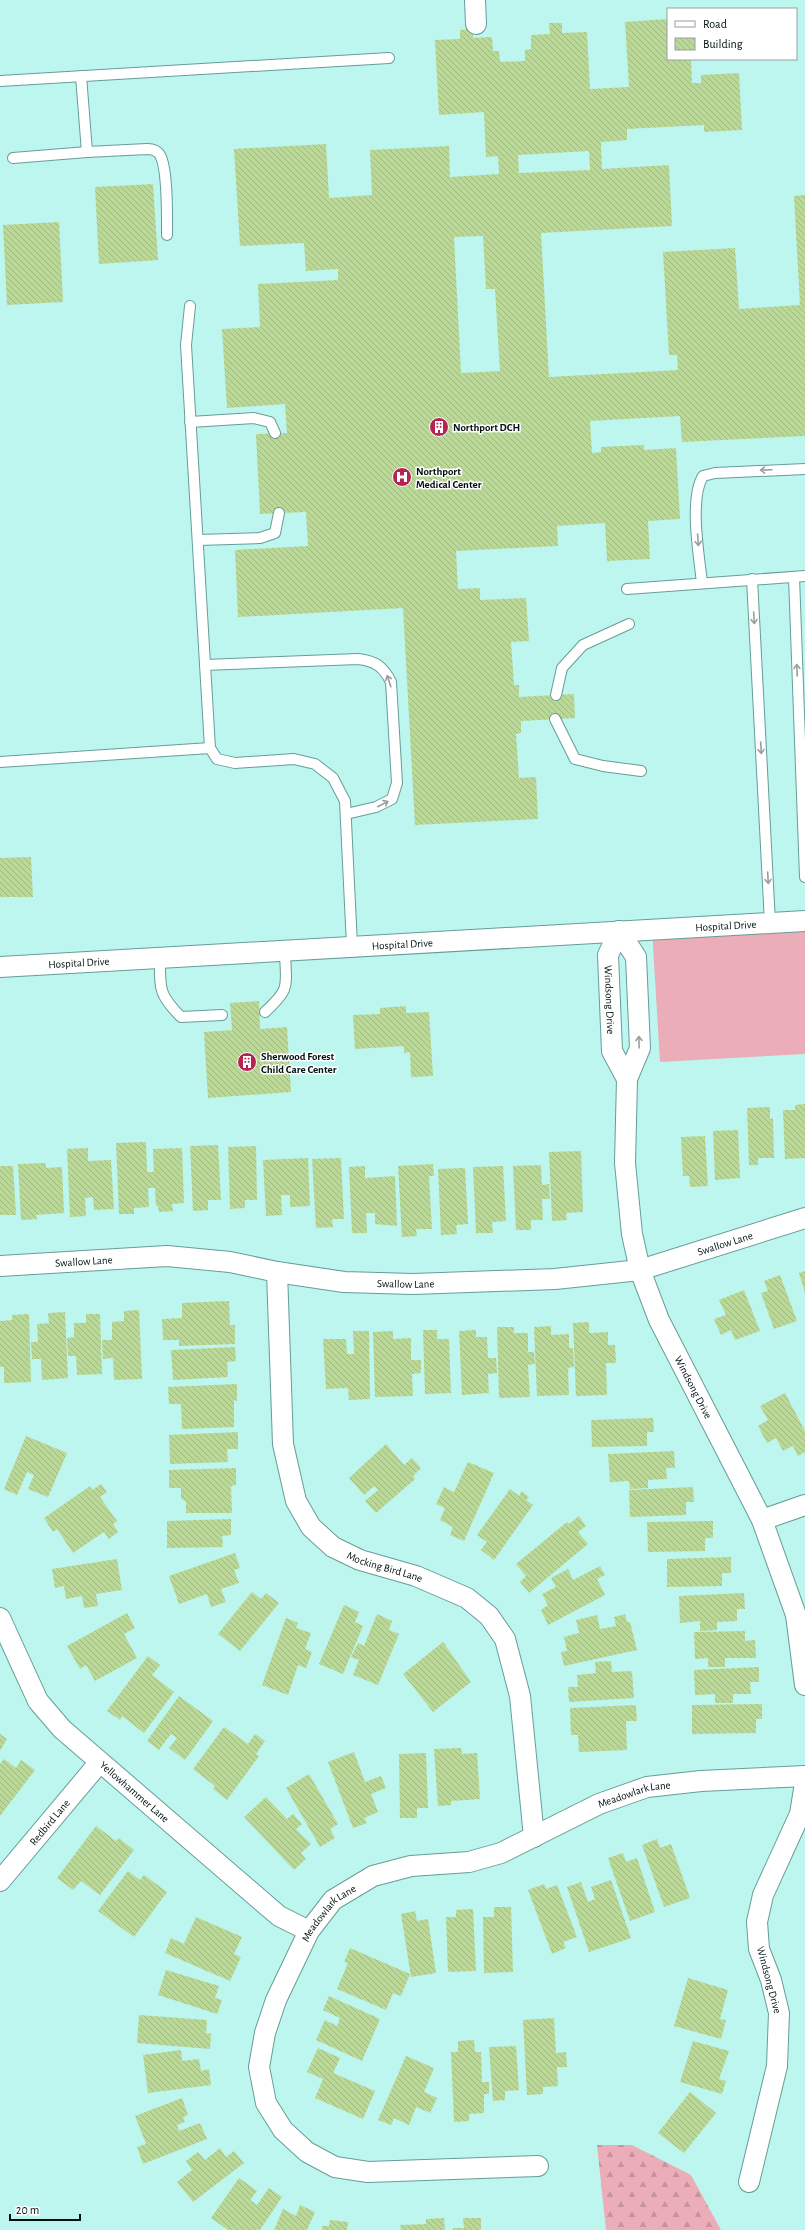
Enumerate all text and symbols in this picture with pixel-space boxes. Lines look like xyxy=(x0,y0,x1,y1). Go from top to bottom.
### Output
legend xyxy=(667,8,797,60)
text: Road xyxy=(703,18,727,30)
text: Building xyxy=(703,38,743,50)
building icon: Northport DCH xyxy=(428,416,450,438)
place label: Northport DCH xyxy=(453,422,520,433)
hospital icon: Northport Medical Center xyxy=(391,466,413,488)
place label: Northport Medical Center xyxy=(416,466,482,490)
one-way arrow xyxy=(760,467,773,474)
one-way arrow xyxy=(695,533,702,546)
one-way arrow xyxy=(750,611,758,624)
one-way arrow xyxy=(794,664,801,677)
one-way arrow xyxy=(385,674,392,687)
one-way arrow xyxy=(757,741,765,754)
one-way arrow xyxy=(377,800,389,807)
one-way arrow xyxy=(764,871,772,884)
street label: Hospital Drive xyxy=(695,918,757,933)
street label: Hospital Drive xyxy=(372,937,433,951)
street label: Hospital Drive xyxy=(48,955,110,970)
street label: Windsong Drive xyxy=(603,965,617,1034)
one-way arrow xyxy=(636,1036,643,1049)
building icon: Sherwood Forest Child Care Center xyxy=(236,1051,258,1073)
place label: Sherwood Forest Child Care Center xyxy=(261,1051,337,1075)
street label: Swallow Lane xyxy=(696,1229,754,1257)
street label: Swallow Lane xyxy=(55,1254,113,1268)
street label: Swallow Lane xyxy=(377,1277,435,1290)
street label: Windsong Drive xyxy=(673,1354,714,1420)
street label: Mocking Bird Lane xyxy=(345,1549,424,1584)
street label: Yellowhammer Lane xyxy=(98,1759,171,1824)
street label: Meadowlark Lane xyxy=(596,1779,671,1810)
street label: Redbird Lane xyxy=(27,1797,72,1847)
street label: Meadowlark Lane xyxy=(299,1882,358,1943)
street label: Windsong Drive xyxy=(755,1945,783,2015)
scale bar xyxy=(10,2196,80,2222)
text: 20 m xyxy=(16,2204,39,2216)

